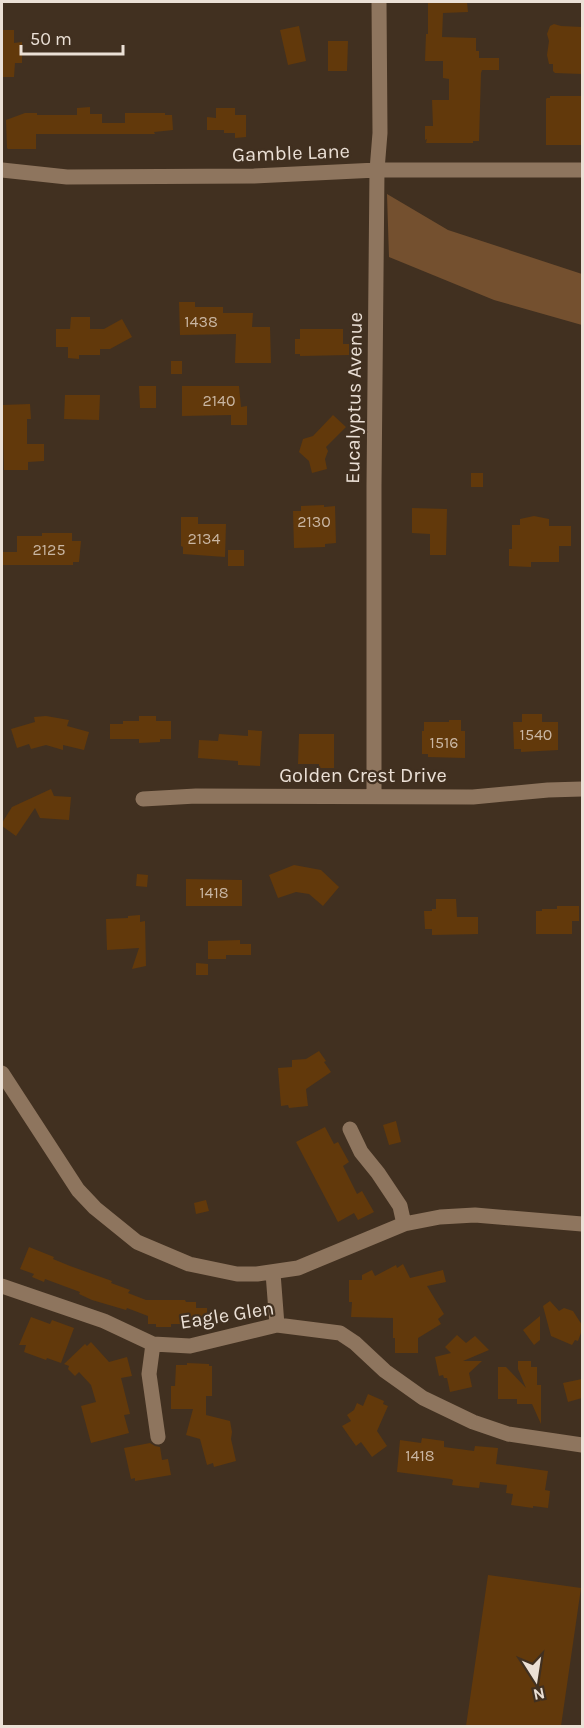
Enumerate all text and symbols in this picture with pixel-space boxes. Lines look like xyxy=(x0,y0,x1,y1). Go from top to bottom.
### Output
scale bar xyxy=(21,18,123,56)
text: 50 m xyxy=(30,28,72,50)
street label: Gamble Lane xyxy=(232,139,350,167)
house number: 1438 xyxy=(184,312,218,331)
street label: Eucalyptus Avenue xyxy=(341,312,367,484)
house number: 2140 xyxy=(203,391,236,410)
house number: 2130 xyxy=(297,512,331,531)
house number: 2134 xyxy=(188,529,221,548)
house number: 2125 xyxy=(33,540,65,559)
house number: 1540 xyxy=(520,725,552,744)
house number: 1516 xyxy=(430,733,458,752)
street label: Golden Crest Drive xyxy=(279,764,447,787)
house number: 1418 xyxy=(199,883,229,902)
street label: Eagle Glen xyxy=(178,1296,276,1334)
house number: 1418 xyxy=(405,1446,435,1465)
north arrow xyxy=(506,1650,566,1710)
text: N xyxy=(531,1684,547,1705)

